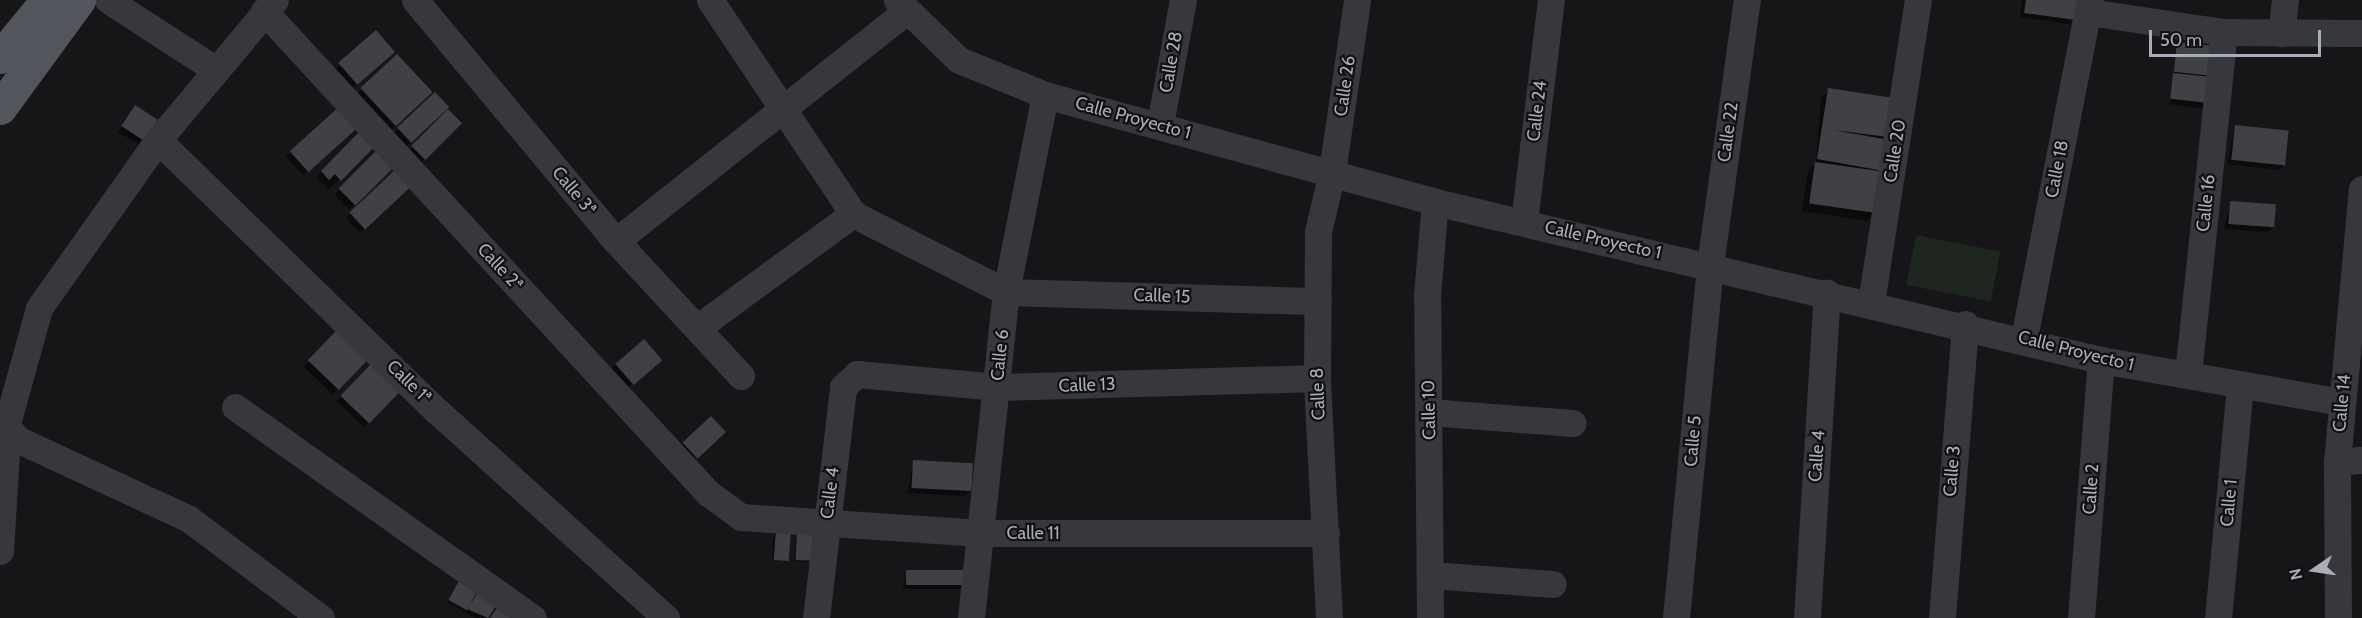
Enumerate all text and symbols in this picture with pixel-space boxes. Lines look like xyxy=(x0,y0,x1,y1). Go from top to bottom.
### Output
scale bar xyxy=(2152,18,2324,56)
text: 50 m xyxy=(2160,29,2202,51)
street label: Calle 28 xyxy=(1155,30,1187,94)
street label: Calle 26 xyxy=(1330,54,1360,118)
street label: Calle 24 xyxy=(1523,79,1551,143)
street label: Calle Proyecto 1 xyxy=(1073,92,1193,144)
street label: Calle 22 xyxy=(1713,101,1743,163)
street label: Calle 20 xyxy=(1879,118,1911,184)
street label: Calle 18 xyxy=(2041,138,2073,200)
street label: Calle 3ª xyxy=(547,162,601,220)
street label: Calle 16 xyxy=(2192,173,2220,233)
street label: Calle Proyecto 1 xyxy=(1543,216,1663,264)
street label: Calle 2ª xyxy=(473,239,527,295)
street label: Calle 15 xyxy=(1133,284,1191,308)
street label: Calle Proyecto 1 xyxy=(2016,326,2136,376)
street label: Calle 6 xyxy=(987,328,1013,382)
street label: Calle 1ª xyxy=(382,356,436,408)
street label: Calle 8 xyxy=(1306,367,1330,421)
street label: Calle 13 xyxy=(1058,373,1116,397)
street label: Calle 14 xyxy=(2329,373,2355,433)
street label: Calle 10 xyxy=(1418,380,1440,440)
street label: Calle 5 xyxy=(1680,415,1706,467)
street label: Calle 4 xyxy=(1804,429,1830,483)
street label: Calle 3 xyxy=(1939,445,1965,497)
street label: Calle 2 xyxy=(2078,463,2104,515)
street label: Calle 4 xyxy=(816,466,844,520)
street label: Calle 1 xyxy=(2216,479,2242,527)
street label: Calle 11 xyxy=(1006,522,1060,544)
north arrow xyxy=(2284,540,2344,600)
text: N xyxy=(2285,567,2307,582)

